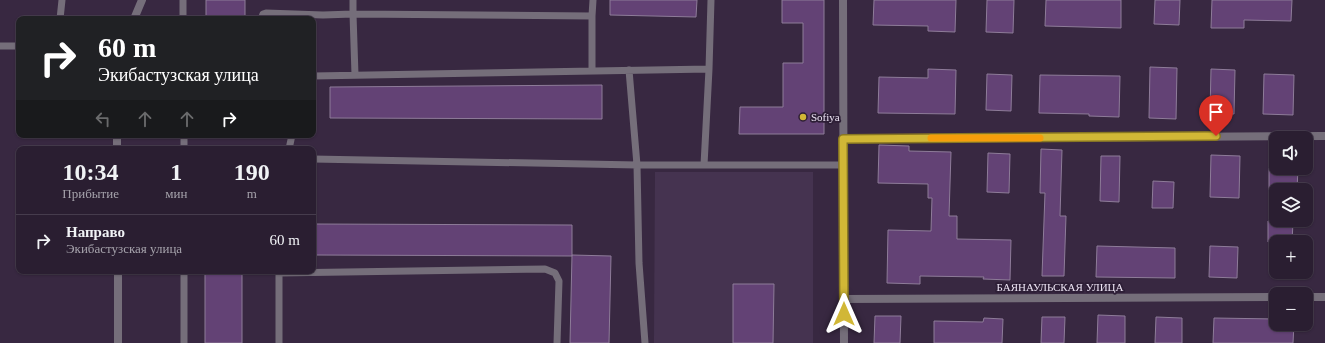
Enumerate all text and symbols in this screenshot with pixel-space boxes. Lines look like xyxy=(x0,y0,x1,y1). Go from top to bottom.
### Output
icon: right xyxy=(32,32,84,84)
text: 60 m xyxy=(98,32,156,63)
text: Экибастузская улица xyxy=(98,65,259,85)
pin xyxy=(1199,95,1233,136)
icon: arrive xyxy=(1205,101,1227,123)
icon: left xyxy=(92,108,114,130)
icon: ahead xyxy=(134,108,156,130)
icon: ahead xyxy=(176,108,198,130)
icon: right xyxy=(218,108,240,130)
place label: Sofiya xyxy=(811,111,840,123)
marker: Sofiya xyxy=(798,112,808,122)
map controls xyxy=(1269,131,1313,331)
button: sound xyxy=(1269,131,1313,175)
text: 10:34 xyxy=(63,159,119,185)
text: 1 xyxy=(170,159,182,185)
text: 190 xyxy=(234,159,270,185)
button: layers xyxy=(1269,183,1313,227)
text: Прибытие xyxy=(62,186,119,201)
text: мин xyxy=(165,186,187,201)
text: m xyxy=(247,186,257,201)
text: Направо xyxy=(66,224,125,240)
icon: right xyxy=(32,230,54,252)
text: 60 m xyxy=(270,232,300,248)
button: + xyxy=(1269,235,1313,279)
text: Экибастузская улица xyxy=(66,241,182,256)
street label: БАЯНАУЛЬСКАЯ УЛИЦА xyxy=(997,281,1124,293)
button: − xyxy=(1269,287,1313,331)
position arrow xyxy=(823,293,865,335)

